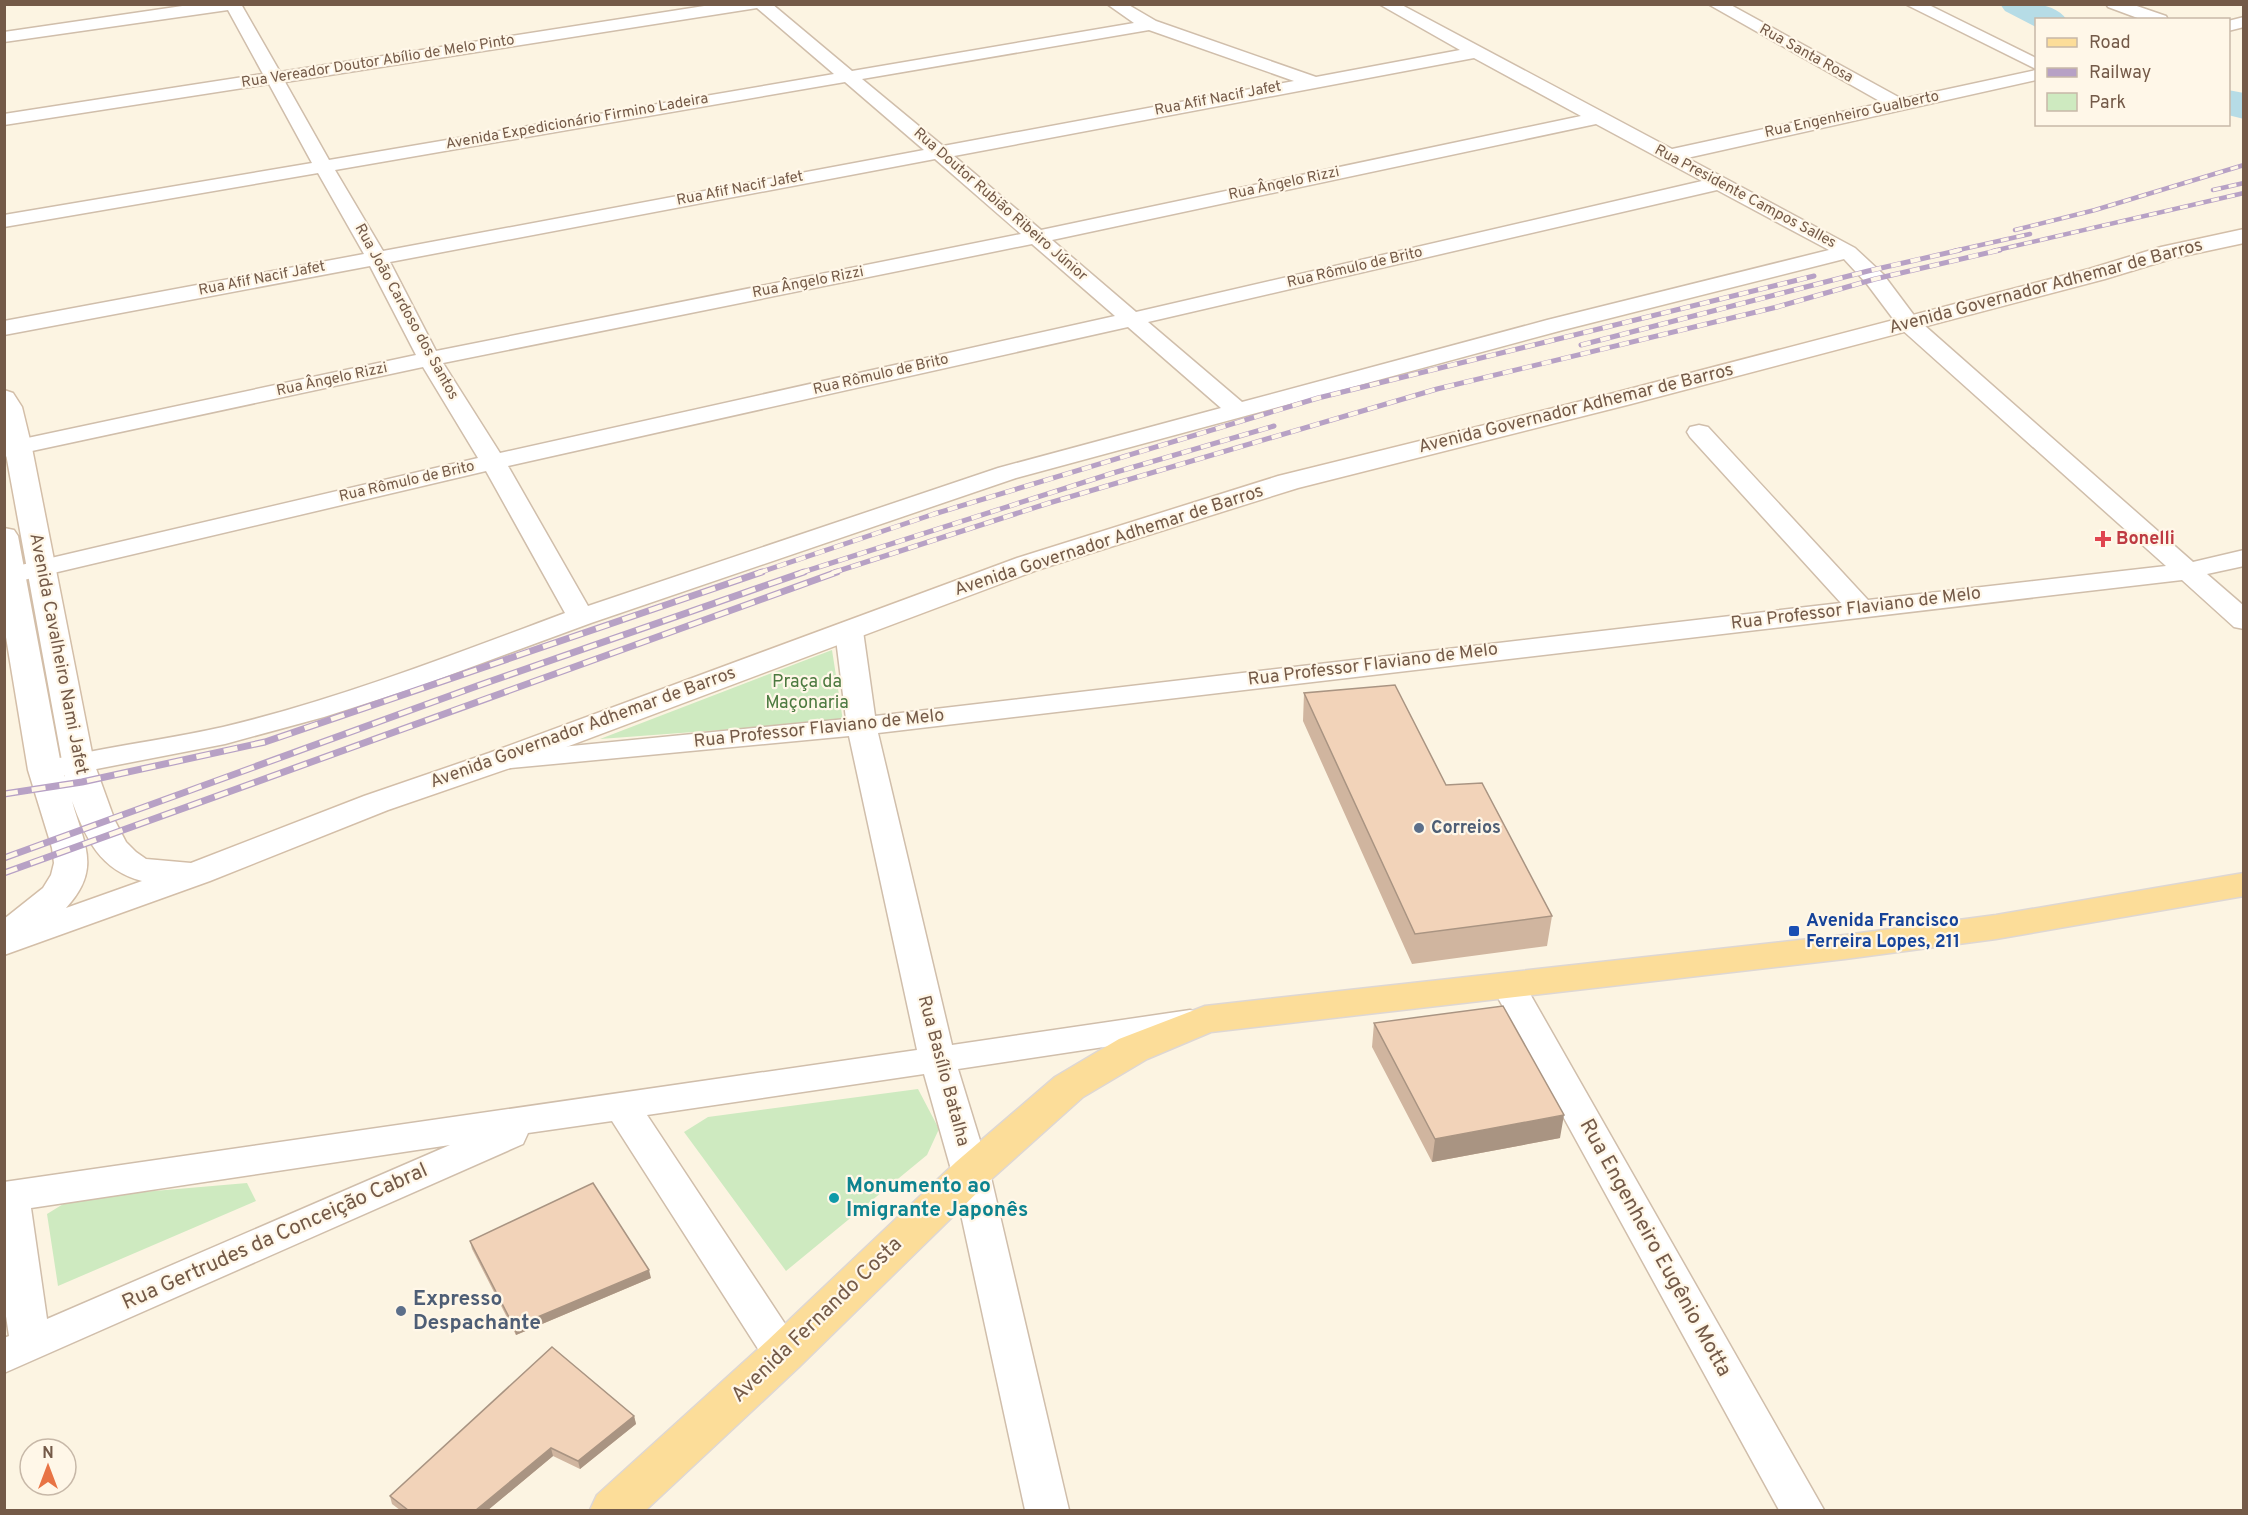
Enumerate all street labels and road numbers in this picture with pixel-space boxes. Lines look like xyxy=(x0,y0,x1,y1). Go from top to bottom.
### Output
street label: Rua Santa Rosa xyxy=(1756,20,1856,88)
street label: Rua Vereador Doutor Abílio de Melo Pinto xyxy=(240,31,516,93)
street label: Rua Afif Nacif Jafet xyxy=(1153,77,1283,121)
street label: Rua Engenheiro Gualberto xyxy=(1763,87,1941,143)
street label: Avenida Expedicionário Firmino Ladeira xyxy=(444,90,710,154)
street label: Rua Doutor Rubião Ribeiro Júnior xyxy=(909,124,1091,286)
street label: Rua Presidente Campos Salles xyxy=(1651,141,1839,253)
street label: Rua Ângelo Rizzi xyxy=(1227,162,1341,205)
street label: Rua Afif Nacif Jafet xyxy=(675,167,805,211)
street label: Rua João Cardoso dos Santos xyxy=(350,221,462,403)
street label: Avenida Governador Adhemar de Barros xyxy=(1887,234,2205,340)
street label: Rua Rômulo de Brito xyxy=(1285,243,1425,293)
street label: Rua Afif Nacif Jafet xyxy=(197,257,327,301)
street label: Rua Ângelo Rizzi xyxy=(751,262,865,303)
street label: Rua Rômulo de Brito xyxy=(811,350,951,400)
street label: Rua Ângelo Rizzi xyxy=(275,358,389,401)
street label: Avenida Governador Adhemar de Barros xyxy=(1416,359,1736,459)
street label: Rua Rômulo de Brito xyxy=(337,457,477,507)
street label: Avenida Governador Adhemar de Barros xyxy=(951,480,1267,602)
street label: Avenida Cavalheiro Nami Jafet xyxy=(23,531,93,777)
street label: Rua Professor Flaviano de Melo xyxy=(1730,582,1982,636)
street label: Rua Professor Flaviano de Melo xyxy=(1247,638,1499,692)
street label: Avenida Governador Adhemar de Barros xyxy=(427,662,739,794)
street label: Rua Professor Flaviano de Melo xyxy=(693,704,945,754)
street label: Rua Basílio Batalha xyxy=(912,993,974,1149)
street label: Rua Engenheiro Eugênio Motta xyxy=(1573,1114,1737,1382)
street label: Rua Gertrudes da Conceição Cabral xyxy=(118,1157,432,1317)
street label: Avenida Fernando Costa xyxy=(726,1231,908,1409)

